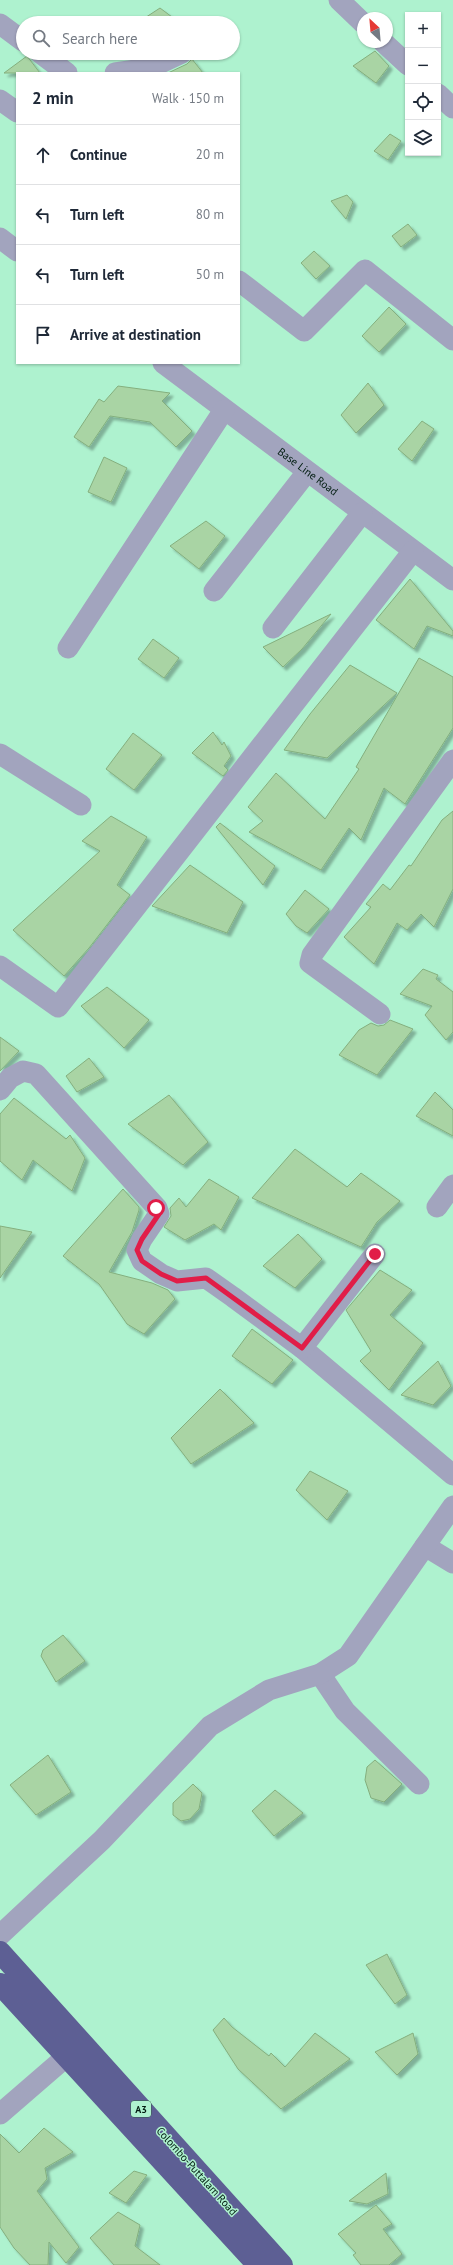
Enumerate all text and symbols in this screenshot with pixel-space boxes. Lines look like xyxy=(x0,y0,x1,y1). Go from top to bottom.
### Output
north arrow xyxy=(357,12,393,48)
map controls xyxy=(405,12,441,156)
button: + xyxy=(405,12,441,48)
search box xyxy=(16,16,240,60)
icon: search xyxy=(30,27,52,49)
text: Search here xyxy=(62,29,138,48)
button: − xyxy=(405,48,441,84)
button: locate xyxy=(405,84,441,120)
text: 2 min xyxy=(32,87,73,109)
text: Walk · 150 m xyxy=(152,90,224,107)
button: layers xyxy=(405,120,441,156)
icon: ahead xyxy=(32,144,54,166)
text: Continue xyxy=(70,145,127,164)
text: 20 m xyxy=(196,146,224,163)
icon: left xyxy=(32,204,54,226)
text: Turn left xyxy=(70,205,124,224)
text: 80 m xyxy=(196,206,224,223)
icon: left xyxy=(32,264,54,286)
text: Turn left xyxy=(70,265,124,284)
text: 50 m xyxy=(196,266,224,283)
icon: arrive xyxy=(32,324,54,346)
text: Arrive at destination xyxy=(70,325,201,344)
street label: Base Line Road xyxy=(275,444,341,499)
route start xyxy=(147,1199,165,1217)
route end xyxy=(366,1245,384,1263)
road number: A3 xyxy=(131,2101,151,2117)
street label: Colombo-Puttalam Road xyxy=(154,2124,240,2218)

